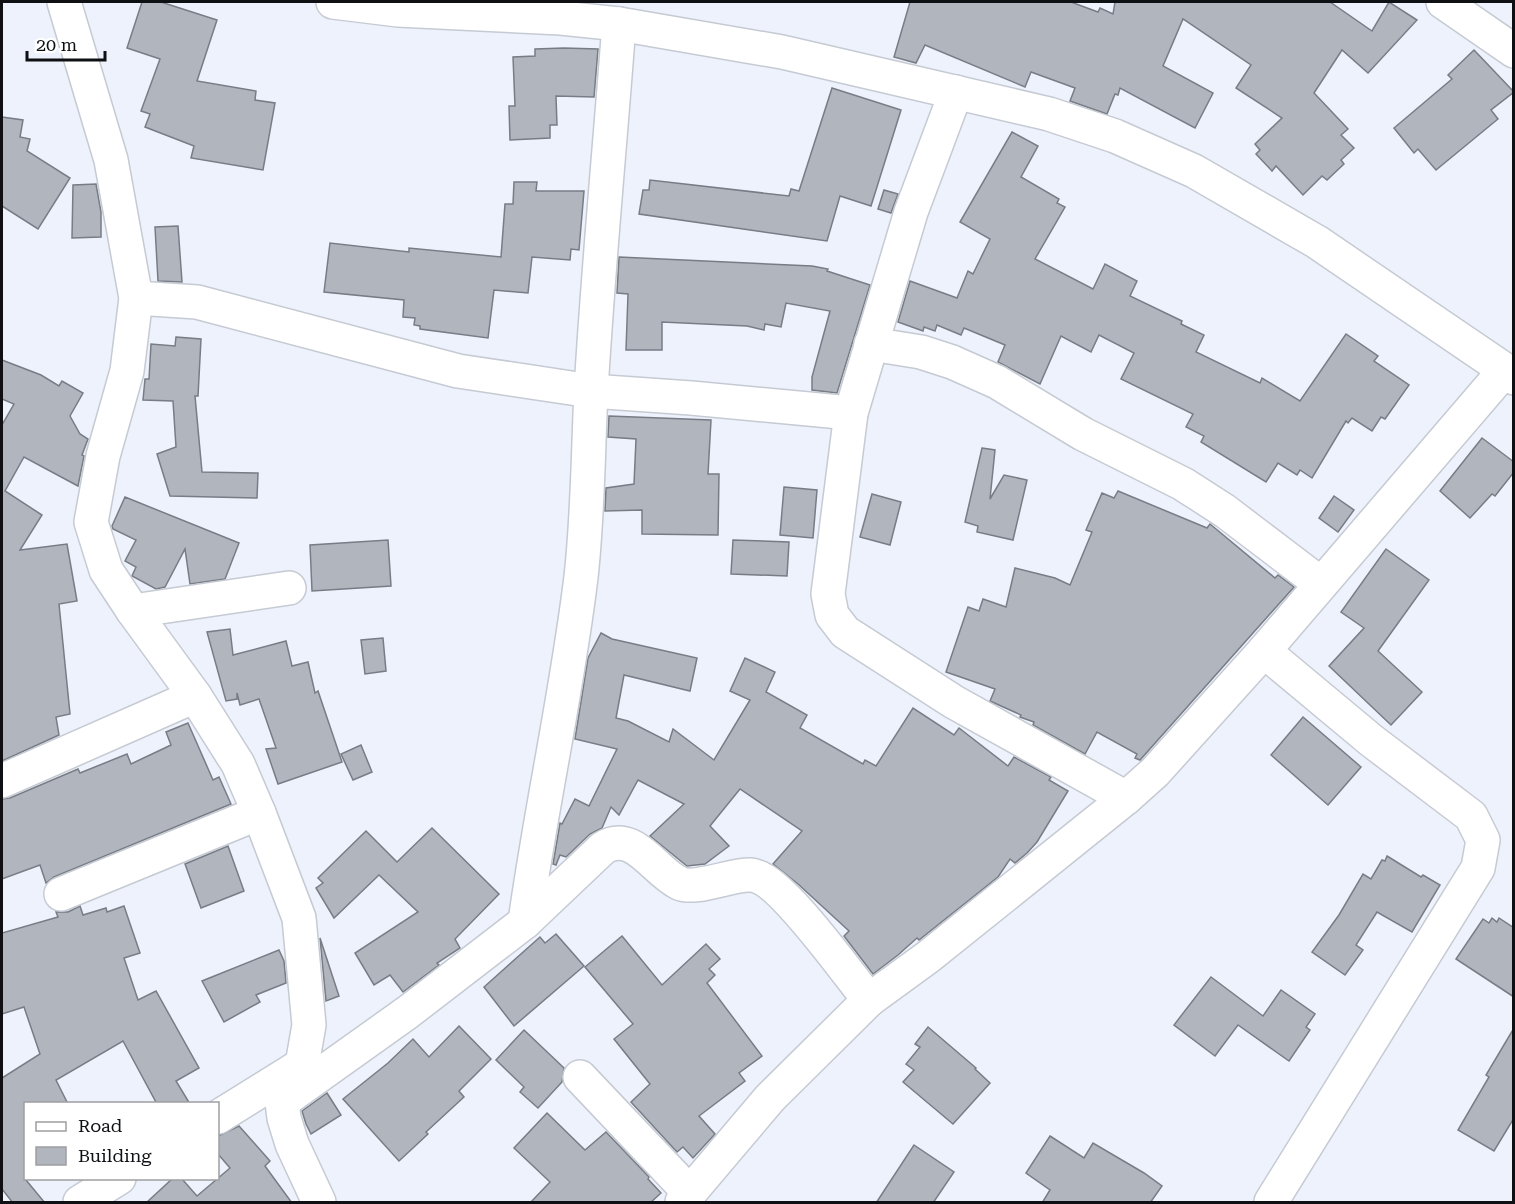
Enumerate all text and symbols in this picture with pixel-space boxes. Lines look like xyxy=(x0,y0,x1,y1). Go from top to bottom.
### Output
scale bar xyxy=(27,24,105,62)
text: 20 m xyxy=(36,34,77,55)
legend xyxy=(24,1102,219,1180)
text: Road xyxy=(78,1115,123,1136)
text: Building xyxy=(78,1145,152,1166)

